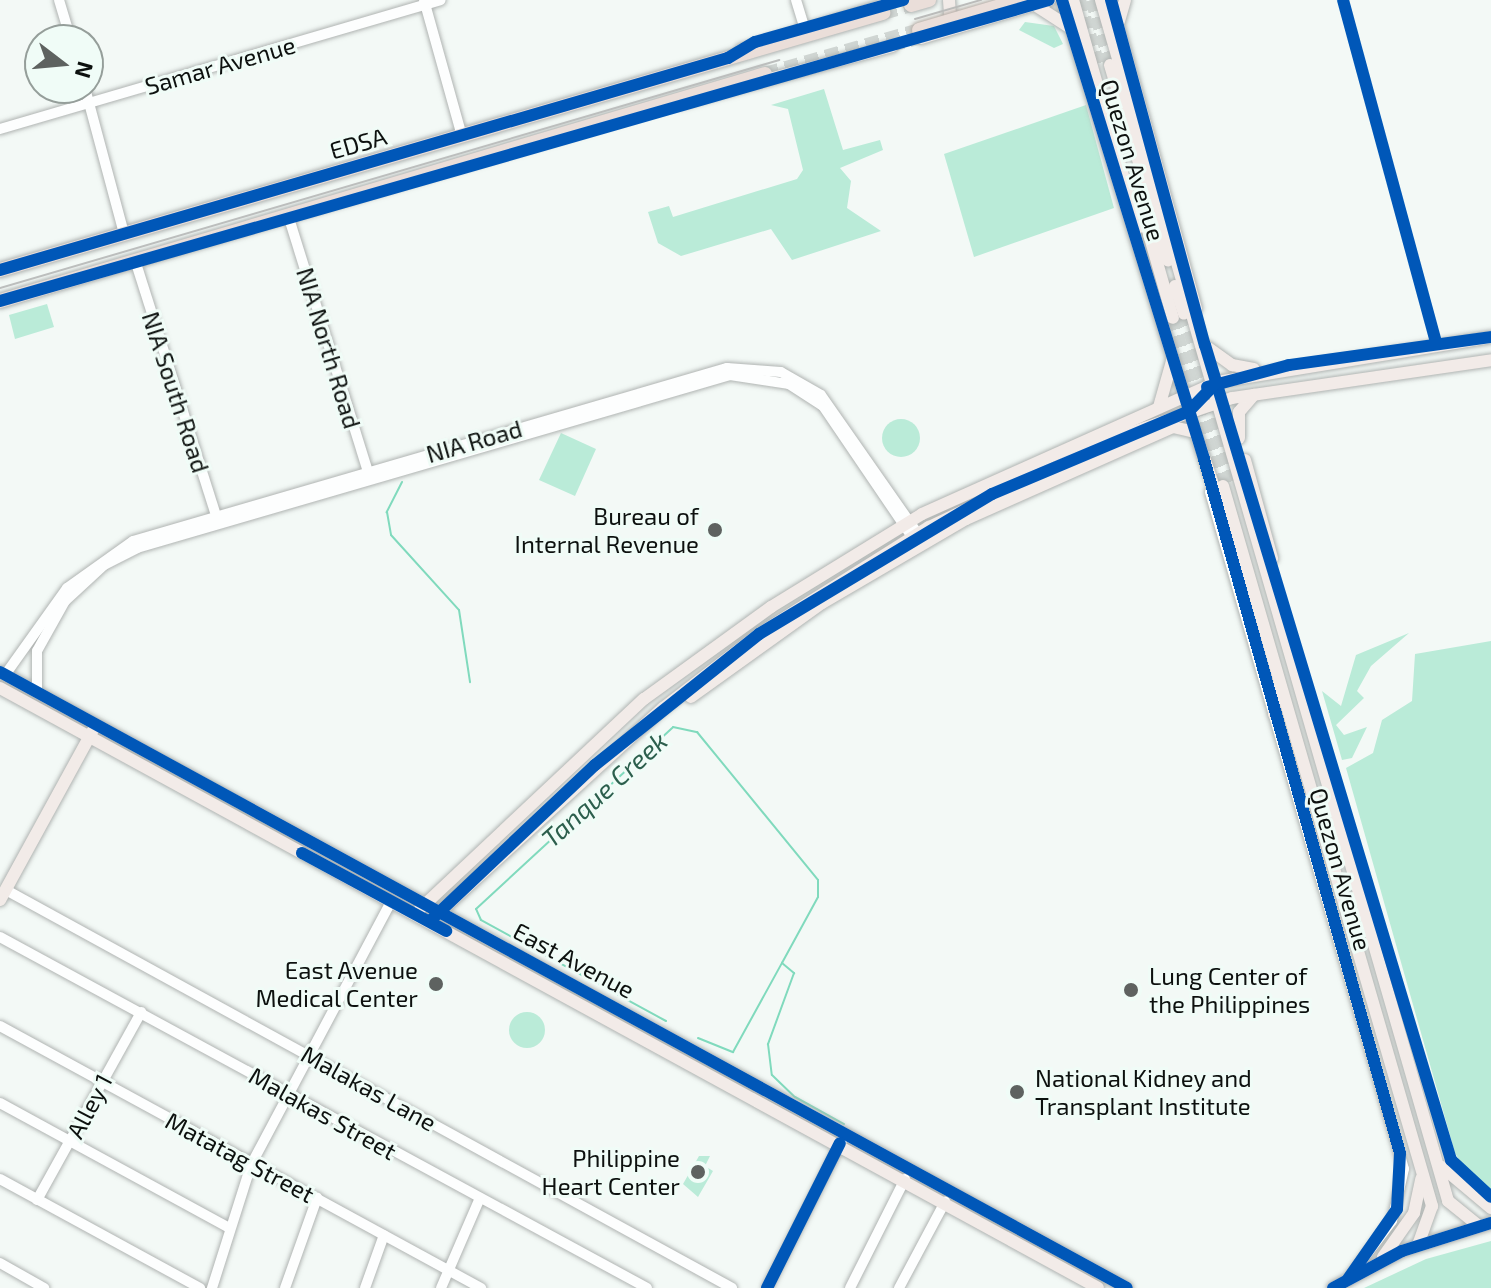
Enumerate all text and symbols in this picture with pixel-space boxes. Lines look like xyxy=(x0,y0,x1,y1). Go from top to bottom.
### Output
north arrow xyxy=(24,24,104,104)
street label: Samar Avenue xyxy=(141,30,299,100)
text: N xyxy=(70,59,100,81)
street label: Quezon Avenue xyxy=(1095,75,1171,245)
street label: EDSA xyxy=(326,121,390,165)
street label: NIA North Road xyxy=(291,264,367,432)
street label: NIA South Road xyxy=(136,308,216,476)
street label: NIA Road xyxy=(423,414,525,468)
place label: Bureau of Internal Revenue xyxy=(514,502,699,558)
marker: Bureau of Internal Revenue xyxy=(706,521,724,539)
water label: Tanque Creek xyxy=(535,725,673,853)
street label: Quezon Avenue xyxy=(1304,784,1378,954)
street label: East Avenue xyxy=(508,916,640,1004)
place label: East Avenue Medical Center xyxy=(255,956,418,1012)
place label: Lung Center of the Philippines xyxy=(1149,962,1310,1018)
marker: East Avenue Medical Center xyxy=(425,973,447,995)
marker: Lung Center of the Philippines xyxy=(1120,979,1142,1001)
street label: Malakas Lane xyxy=(297,1039,441,1137)
street label: Malakas Street xyxy=(244,1061,402,1165)
place label: National Kidney and Transplant Institute xyxy=(1035,1064,1253,1120)
street label: Alley 1 xyxy=(60,1069,118,1143)
marker: National Kidney and Transplant Institute xyxy=(1006,1081,1028,1103)
street label: Matatag Street xyxy=(161,1106,319,1208)
place label: Philippine Heart Center xyxy=(542,1144,680,1200)
marker: Philippine Heart Center xyxy=(687,1161,709,1183)

